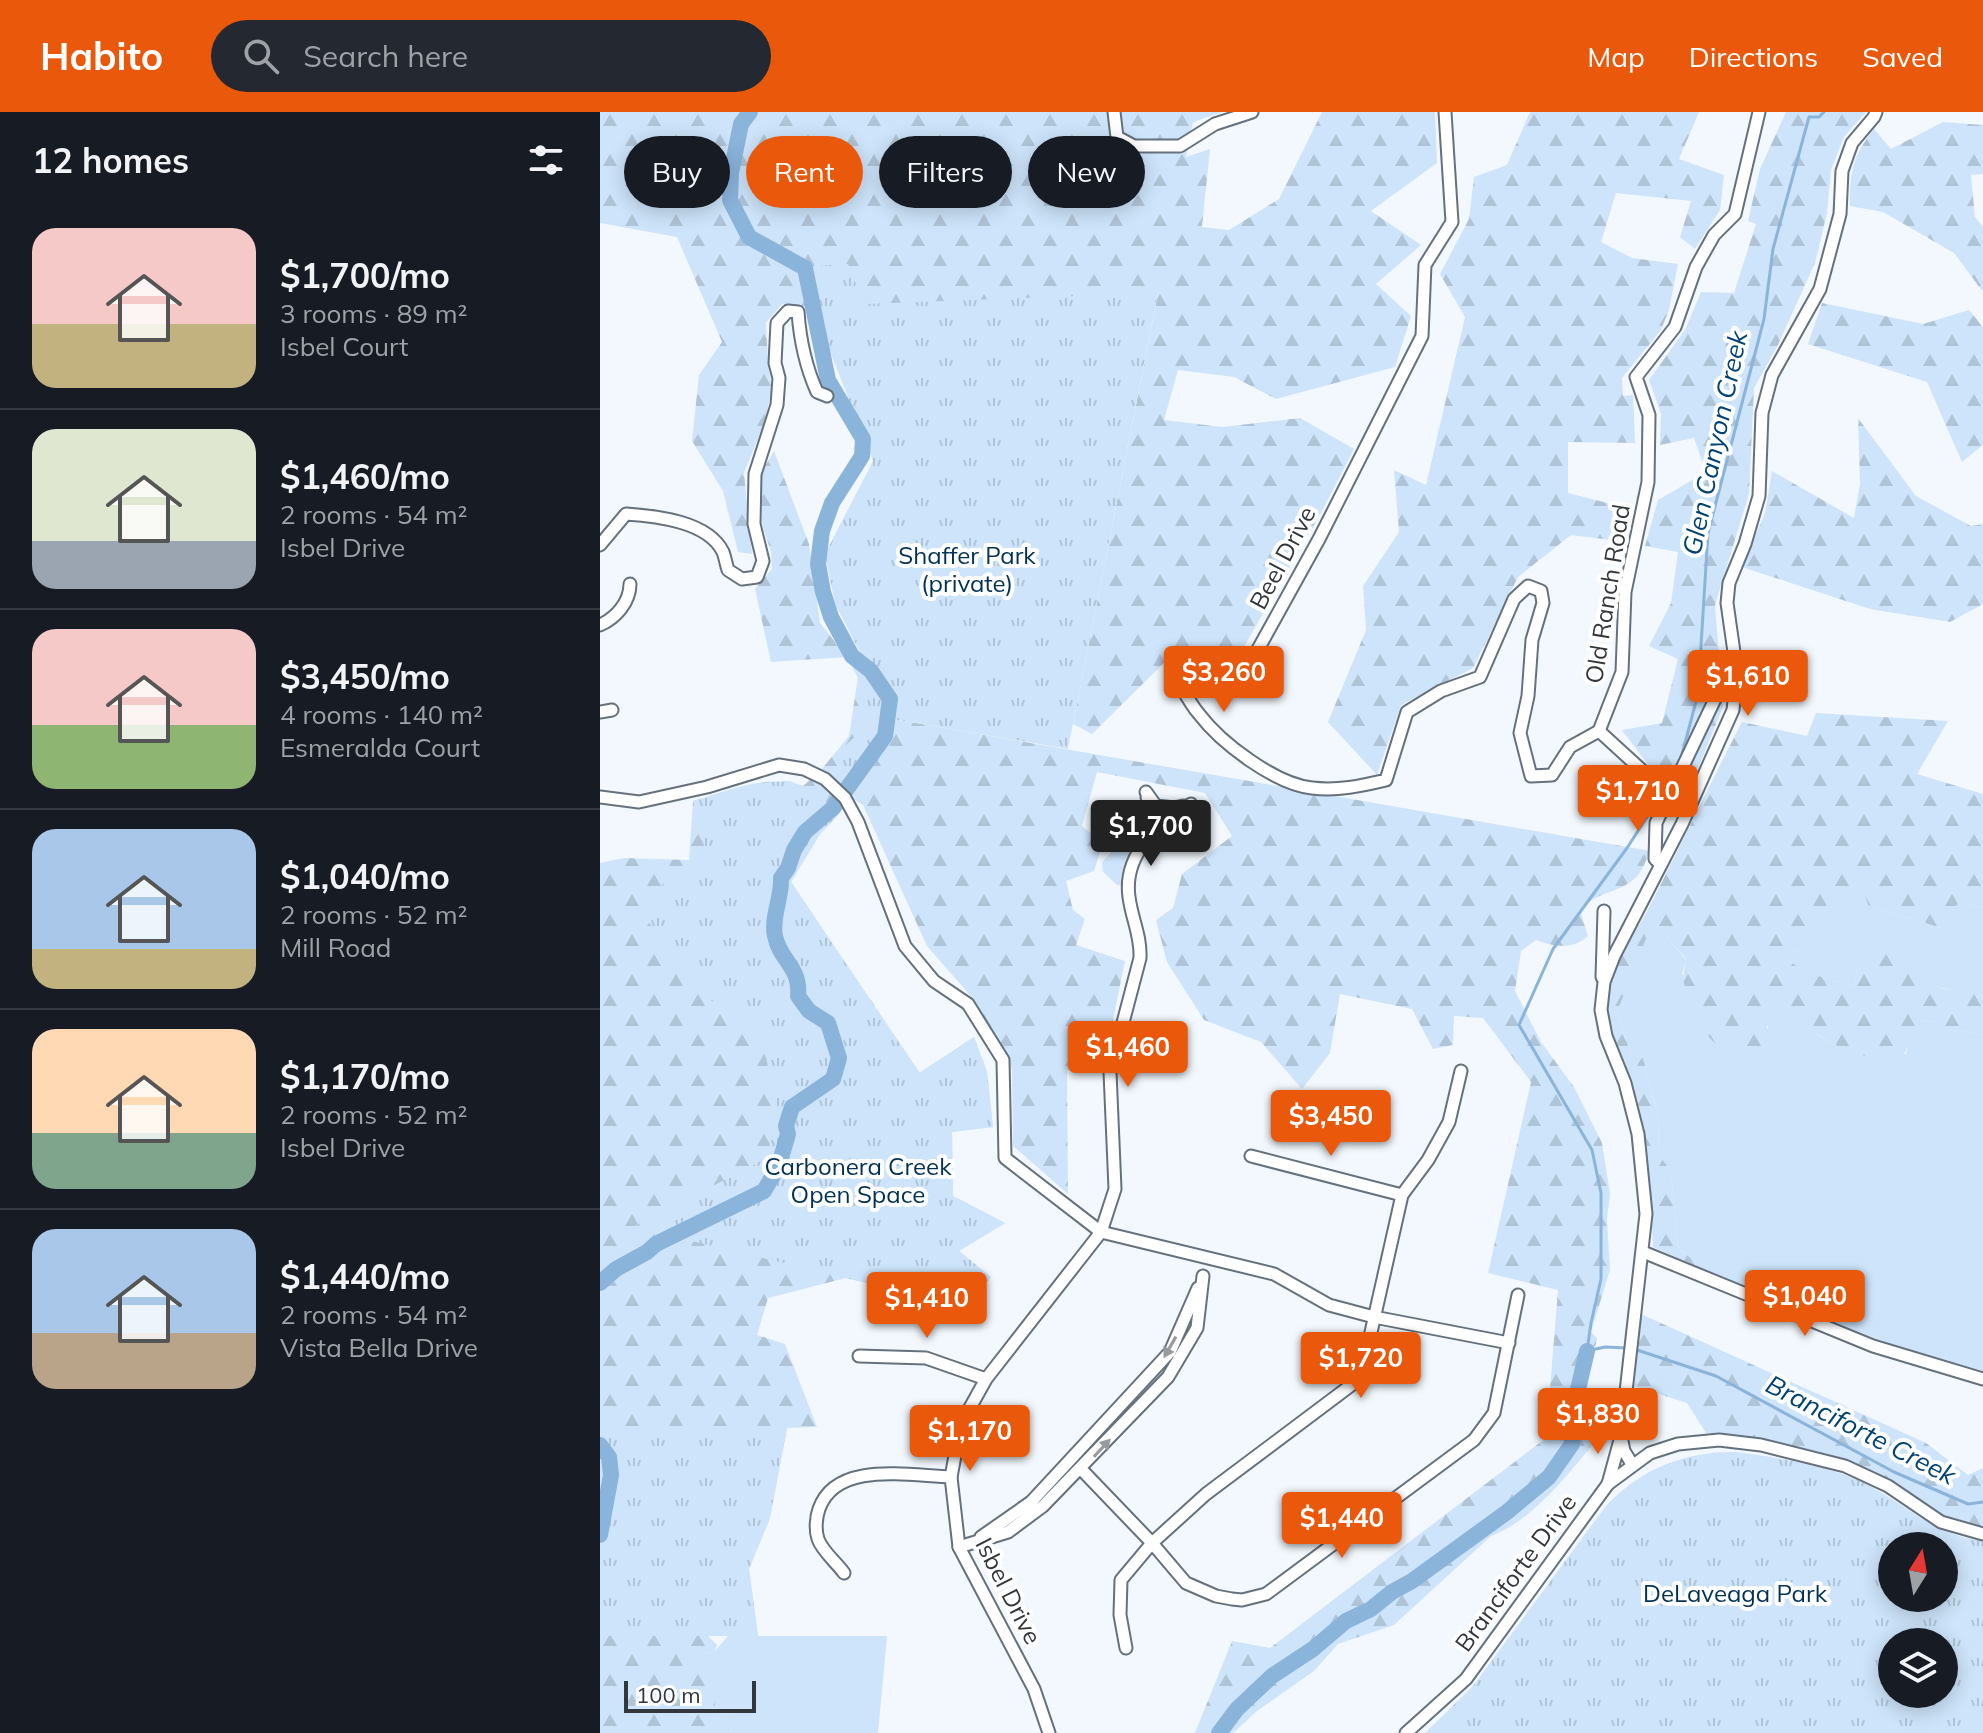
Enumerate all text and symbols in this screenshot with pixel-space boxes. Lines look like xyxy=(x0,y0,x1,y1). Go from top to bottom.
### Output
search box xyxy=(211,20,771,92)
text: Habito xyxy=(40,32,163,80)
icon: search xyxy=(239,34,283,78)
text: Search here xyxy=(303,37,468,75)
text: Map xyxy=(1587,39,1645,74)
text: Directions xyxy=(1689,39,1818,74)
text: Saved xyxy=(1862,39,1943,74)
chip: Buy xyxy=(624,136,730,208)
chip: Rent xyxy=(746,136,863,208)
chip: Filters xyxy=(879,136,1012,208)
chip: New xyxy=(1028,136,1145,208)
icon: filters xyxy=(524,138,568,182)
text: 12 homes xyxy=(32,139,189,182)
text: $1,700/mo xyxy=(280,254,450,297)
icon: home xyxy=(96,260,192,356)
text: 3 rooms · 89 m² xyxy=(280,297,467,330)
water label: Glen Canyon Creek xyxy=(1675,327,1755,558)
text: Isbel Court xyxy=(280,330,408,363)
text: $1,460/mo xyxy=(280,455,450,498)
icon: home xyxy=(96,461,192,557)
text: 2 rooms · 54 m² xyxy=(280,498,467,531)
street label: Beel Drive xyxy=(1242,501,1322,614)
street label: Old Ranch Road xyxy=(1578,502,1636,686)
text: Isbel Drive xyxy=(280,531,405,564)
park label: Shaffer Park (private) xyxy=(898,540,1036,598)
pin: $3,260 xyxy=(1159,646,1289,714)
pin: $1,610 xyxy=(1683,650,1813,718)
text: $3,450/mo xyxy=(280,655,450,698)
text: $3,260 xyxy=(1182,655,1266,688)
text: $1,610 xyxy=(1706,659,1790,692)
icon: home xyxy=(96,661,192,757)
text: 4 rooms · 140 m² xyxy=(280,698,483,731)
text: Esmeralda Court xyxy=(280,731,480,764)
pin: $1,710 xyxy=(1573,765,1703,833)
text: $1,710 xyxy=(1596,774,1680,807)
pin: $1,700 xyxy=(1086,800,1216,868)
text: $1,700 xyxy=(1109,809,1193,842)
text: $1,040/mo xyxy=(280,855,450,898)
icon: home xyxy=(96,861,192,957)
text: 2 rooms · 52 m² xyxy=(280,898,467,931)
text: Mill Road xyxy=(280,931,391,964)
pin: $1,460 xyxy=(1063,1021,1193,1089)
text: $1,460 xyxy=(1086,1030,1170,1063)
text: $1,170/mo xyxy=(280,1055,450,1098)
icon: home xyxy=(96,1061,192,1157)
pin: $3,450 xyxy=(1266,1090,1396,1158)
text: 2 rooms · 52 m² xyxy=(280,1098,467,1131)
text: $3,450 xyxy=(1289,1099,1373,1132)
text: Isbel Drive xyxy=(280,1131,405,1164)
park label: Carbonera Creek Open Space xyxy=(764,1151,952,1209)
text: $1,440/mo xyxy=(280,1255,450,1298)
icon: home xyxy=(96,1261,192,1357)
pin: $1,040 xyxy=(1740,1270,1870,1338)
pin: $1,410 xyxy=(862,1272,992,1340)
text: $1,040 xyxy=(1763,1279,1847,1312)
text: $1,410 xyxy=(885,1281,969,1314)
text: 2 rooms · 54 m² xyxy=(280,1298,467,1331)
text: Vista Bella Drive xyxy=(280,1331,478,1364)
pin: $1,720 xyxy=(1296,1332,1426,1400)
one-way arrow xyxy=(1163,1336,1177,1358)
text: $1,720 xyxy=(1319,1341,1403,1374)
water label: Branciforte Creek xyxy=(1761,1367,1962,1492)
pin: $1,830 xyxy=(1533,1388,1663,1456)
text: $1,830 xyxy=(1556,1397,1640,1430)
pin: $1,170 xyxy=(905,1405,1035,1473)
text: $1,170 xyxy=(928,1414,1012,1447)
one-way arrow xyxy=(1092,1438,1110,1457)
street label: Branciforte Drive xyxy=(1448,1488,1582,1657)
pin: $1,440 xyxy=(1277,1492,1407,1560)
text: $1,440 xyxy=(1300,1501,1384,1534)
street label: Isbel Drive xyxy=(969,1532,1048,1649)
north arrow xyxy=(1878,1532,1958,1612)
map controls xyxy=(1878,1532,1958,1708)
park label: DeLaveaga Park xyxy=(1643,1578,1828,1608)
button: layers xyxy=(1878,1628,1958,1708)
scale bar xyxy=(624,1677,756,1713)
text: 100 m xyxy=(636,1681,701,1709)

